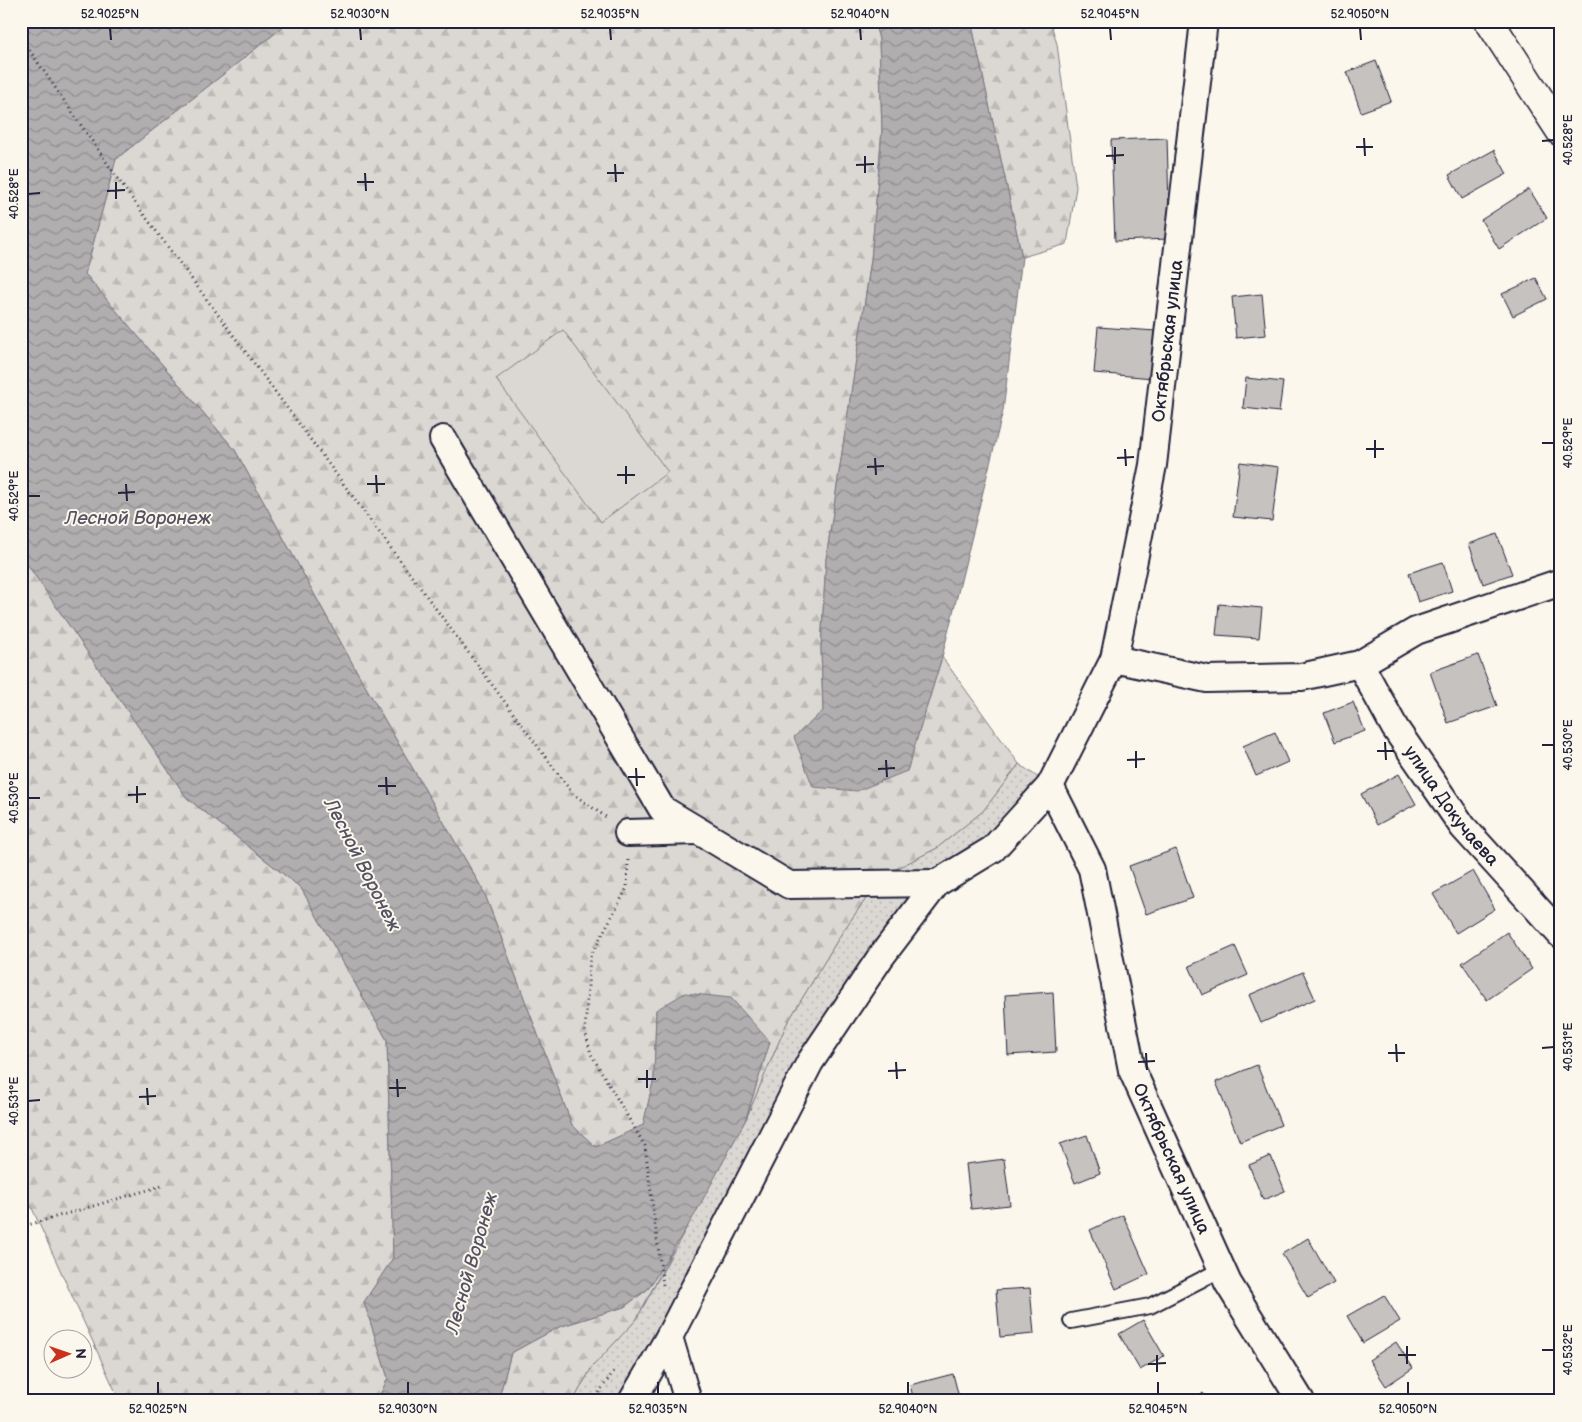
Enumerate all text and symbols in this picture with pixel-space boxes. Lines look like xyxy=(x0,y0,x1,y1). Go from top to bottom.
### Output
text: 52.9025°N xyxy=(81,7,139,22)
text: 52.9030°N xyxy=(330,7,390,22)
text: 52.9035°N xyxy=(581,7,639,22)
text: 52.9040°N xyxy=(830,7,890,22)
text: 52.9045°N xyxy=(1081,7,1139,22)
text: 52.9050°N xyxy=(1331,7,1389,22)
text: 40.528°E xyxy=(1561,114,1576,166)
text: 40.528°E xyxy=(7,168,22,220)
street label: Октябрьская улица xyxy=(1148,258,1187,423)
text: 40.529°E xyxy=(1561,417,1576,469)
text: 40.529°E xyxy=(7,470,22,522)
water label: Лесной Воронеж xyxy=(64,507,212,530)
text: 40.530°E xyxy=(1561,719,1576,771)
street label: улица Докучаева xyxy=(1400,742,1504,870)
text: 40.530°E xyxy=(7,772,22,824)
water label: Лесной Воронеж xyxy=(318,794,406,936)
text: 40.531°E xyxy=(1561,1022,1576,1072)
text: 40.531°E xyxy=(7,1076,22,1126)
street label: Октябрьская улица xyxy=(1129,1080,1215,1238)
water label: Лесной Воронеж xyxy=(441,1189,503,1337)
text: 40.532°E xyxy=(1561,1324,1576,1376)
north arrow xyxy=(42,1330,92,1380)
text: N xyxy=(72,1348,89,1359)
text: 52.9025°N xyxy=(129,1402,187,1417)
text: 52.9030°N xyxy=(378,1402,438,1417)
text: 52.9035°N xyxy=(629,1402,687,1417)
text: 52.9040°N xyxy=(878,1402,938,1417)
text: 52.9045°N xyxy=(1129,1402,1187,1417)
text: 52.9050°N xyxy=(1379,1402,1437,1417)

